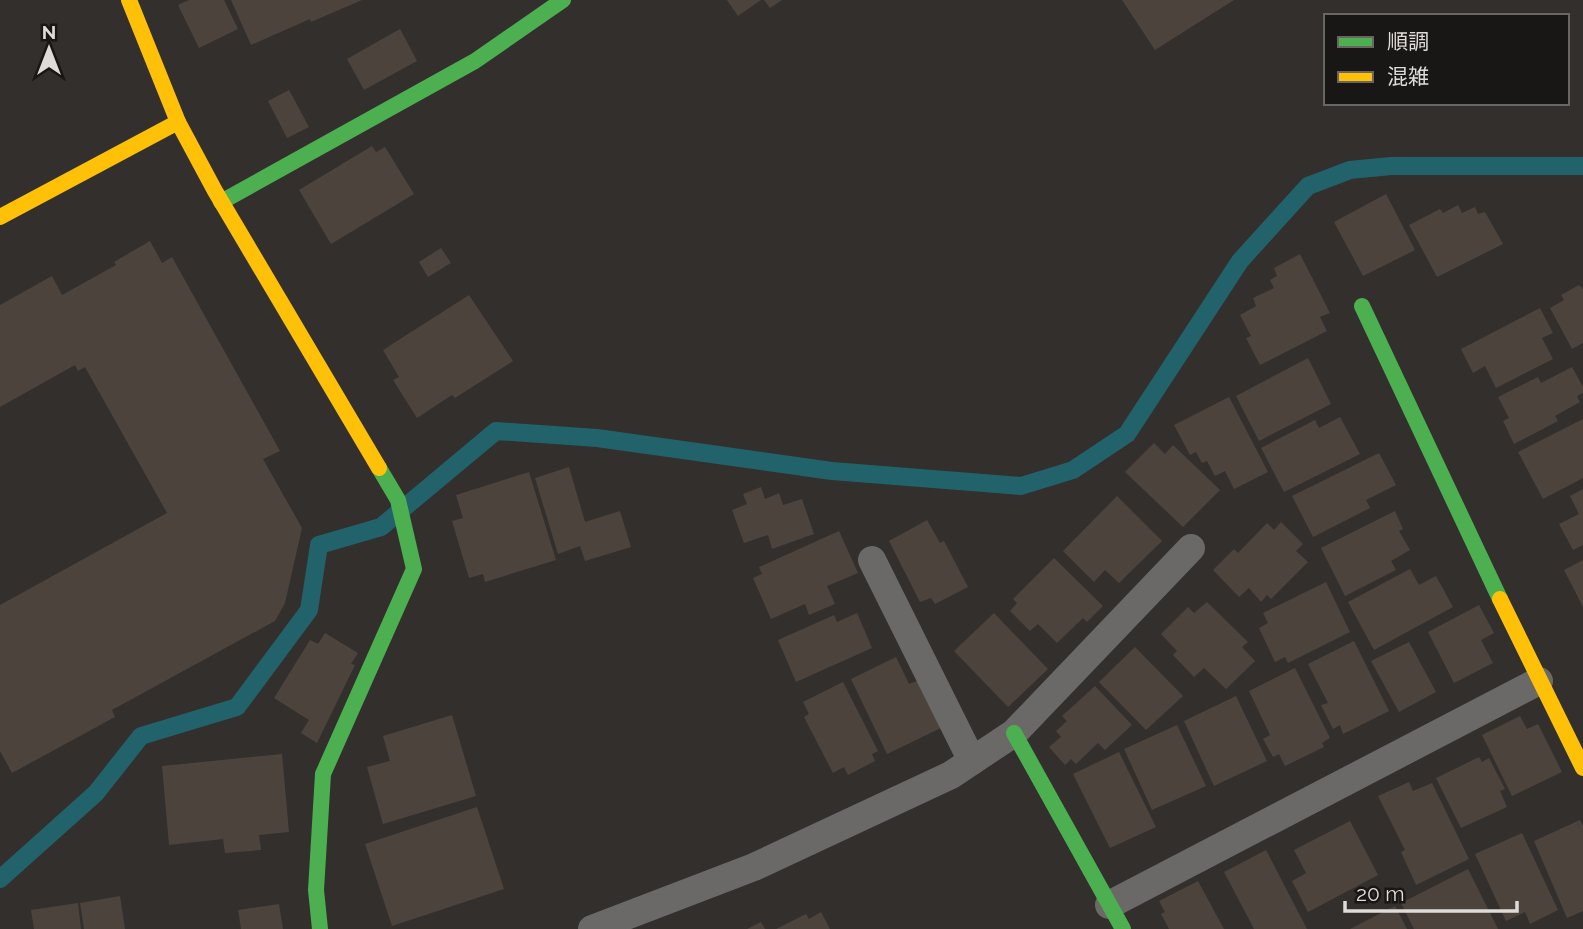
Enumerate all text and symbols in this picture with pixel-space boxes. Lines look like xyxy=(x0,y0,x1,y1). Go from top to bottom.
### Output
north arrow xyxy=(14,14,84,84)
legend xyxy=(1324,14,1569,105)
text: N xyxy=(42,21,56,43)
text: 順調 xyxy=(1387,29,1429,54)
text: 混雑 xyxy=(1387,64,1429,89)
scale bar xyxy=(1345,870,1516,914)
text: 20 m xyxy=(1356,881,1404,906)

